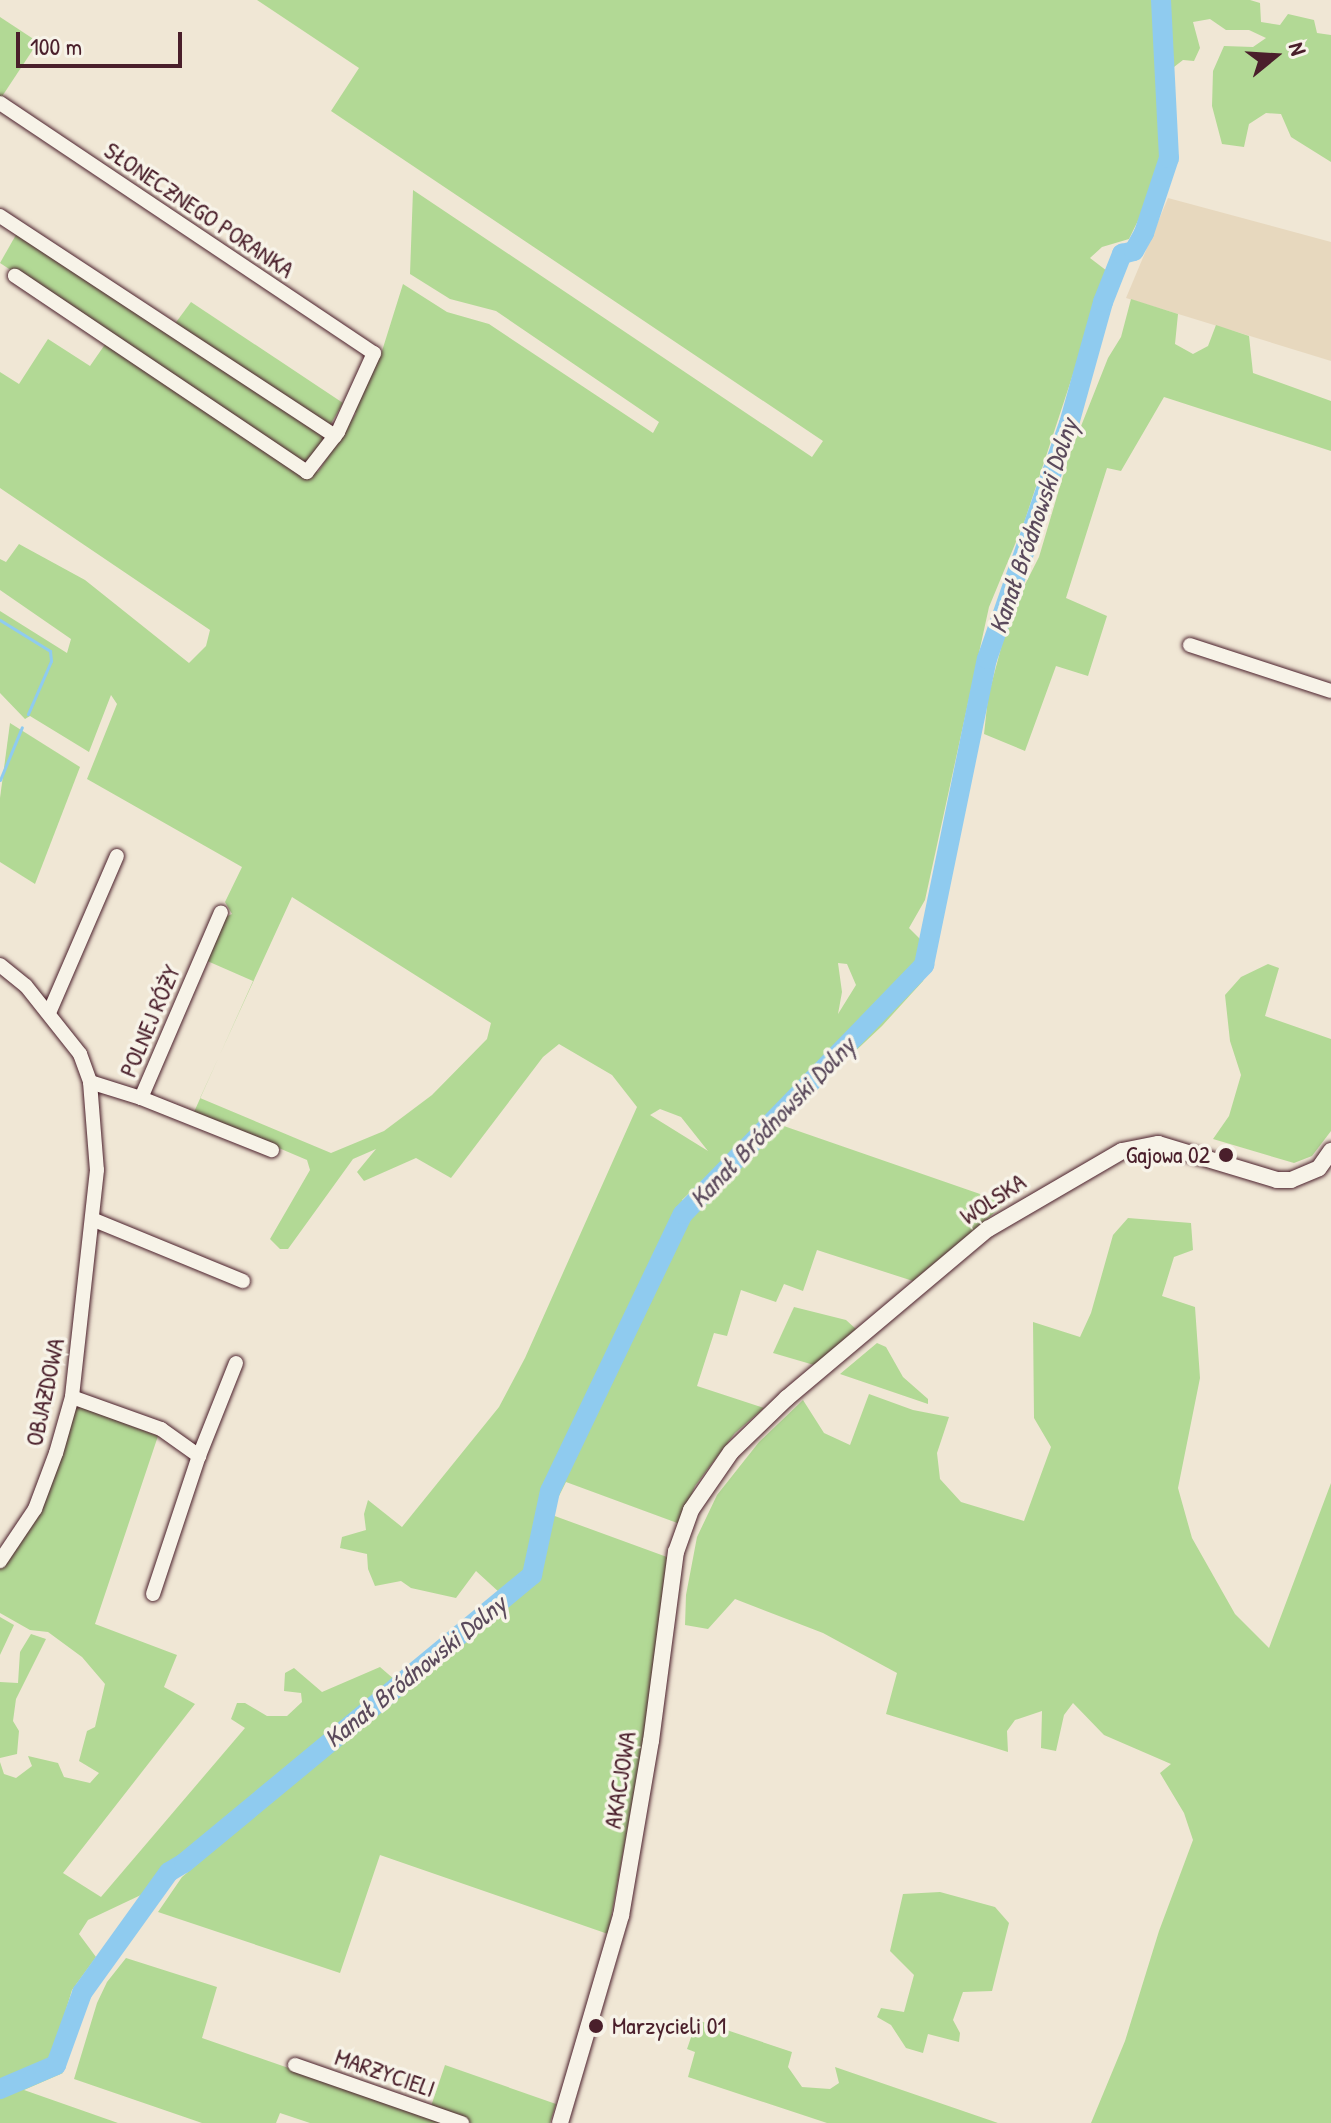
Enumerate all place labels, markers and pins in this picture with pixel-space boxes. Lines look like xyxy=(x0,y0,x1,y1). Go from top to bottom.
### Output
place label: Gajowa 02 xyxy=(1126,1141,1210,1169)
marker: Gajowa 02 xyxy=(1217,1146,1235,1164)
place label: Marzycieli 01 xyxy=(612,2012,726,2040)
marker: Marzycieli 01 xyxy=(587,2017,605,2035)

